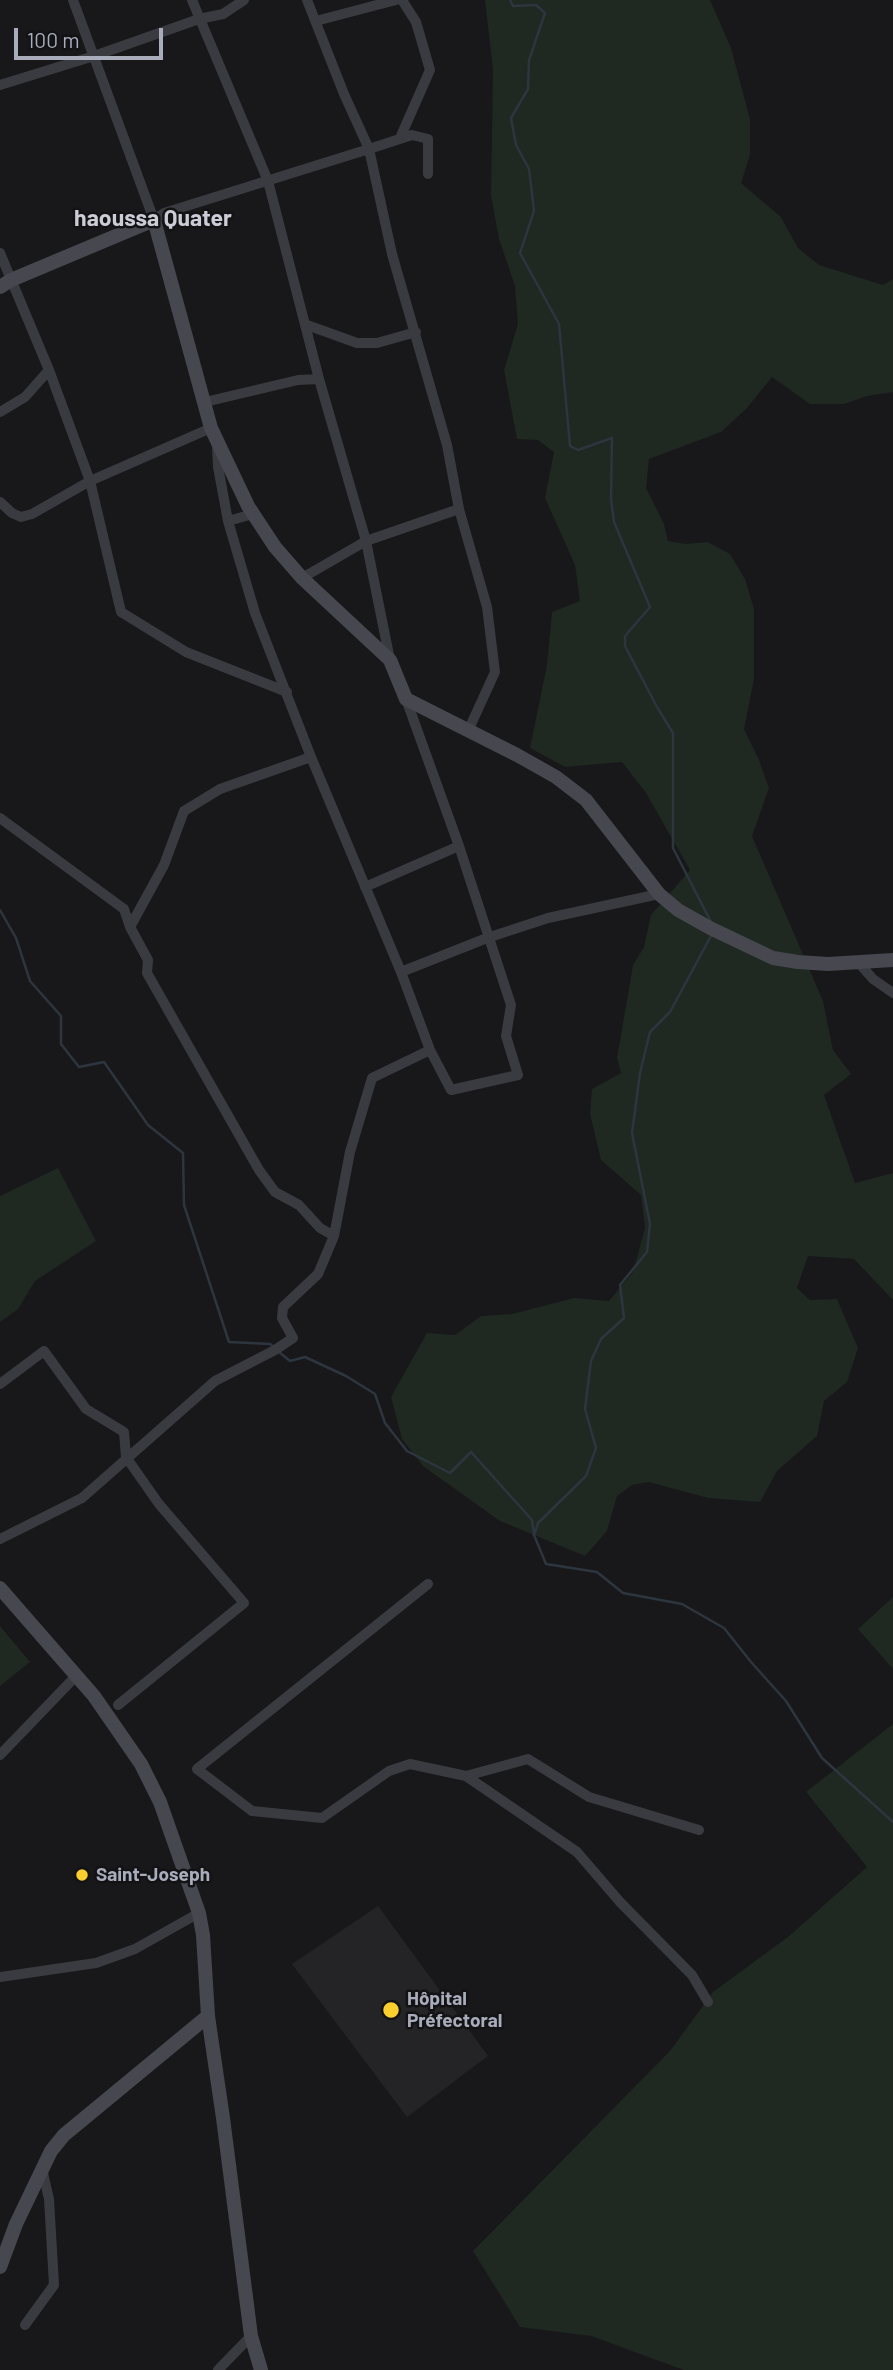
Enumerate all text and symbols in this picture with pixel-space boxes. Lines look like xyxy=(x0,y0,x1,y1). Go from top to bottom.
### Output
scale bar xyxy=(18,14,166,58)
text: 100 m xyxy=(27,27,80,52)
district label: haoussa Quater xyxy=(74,204,232,232)
place label: Saint-Joseph xyxy=(96,1864,210,1886)
marker: Saint-Joseph xyxy=(74,1867,90,1883)
place label: Hôpital Préfectoral xyxy=(407,1988,502,2032)
marker: Hôpital Préfectoral xyxy=(381,2000,401,2020)

